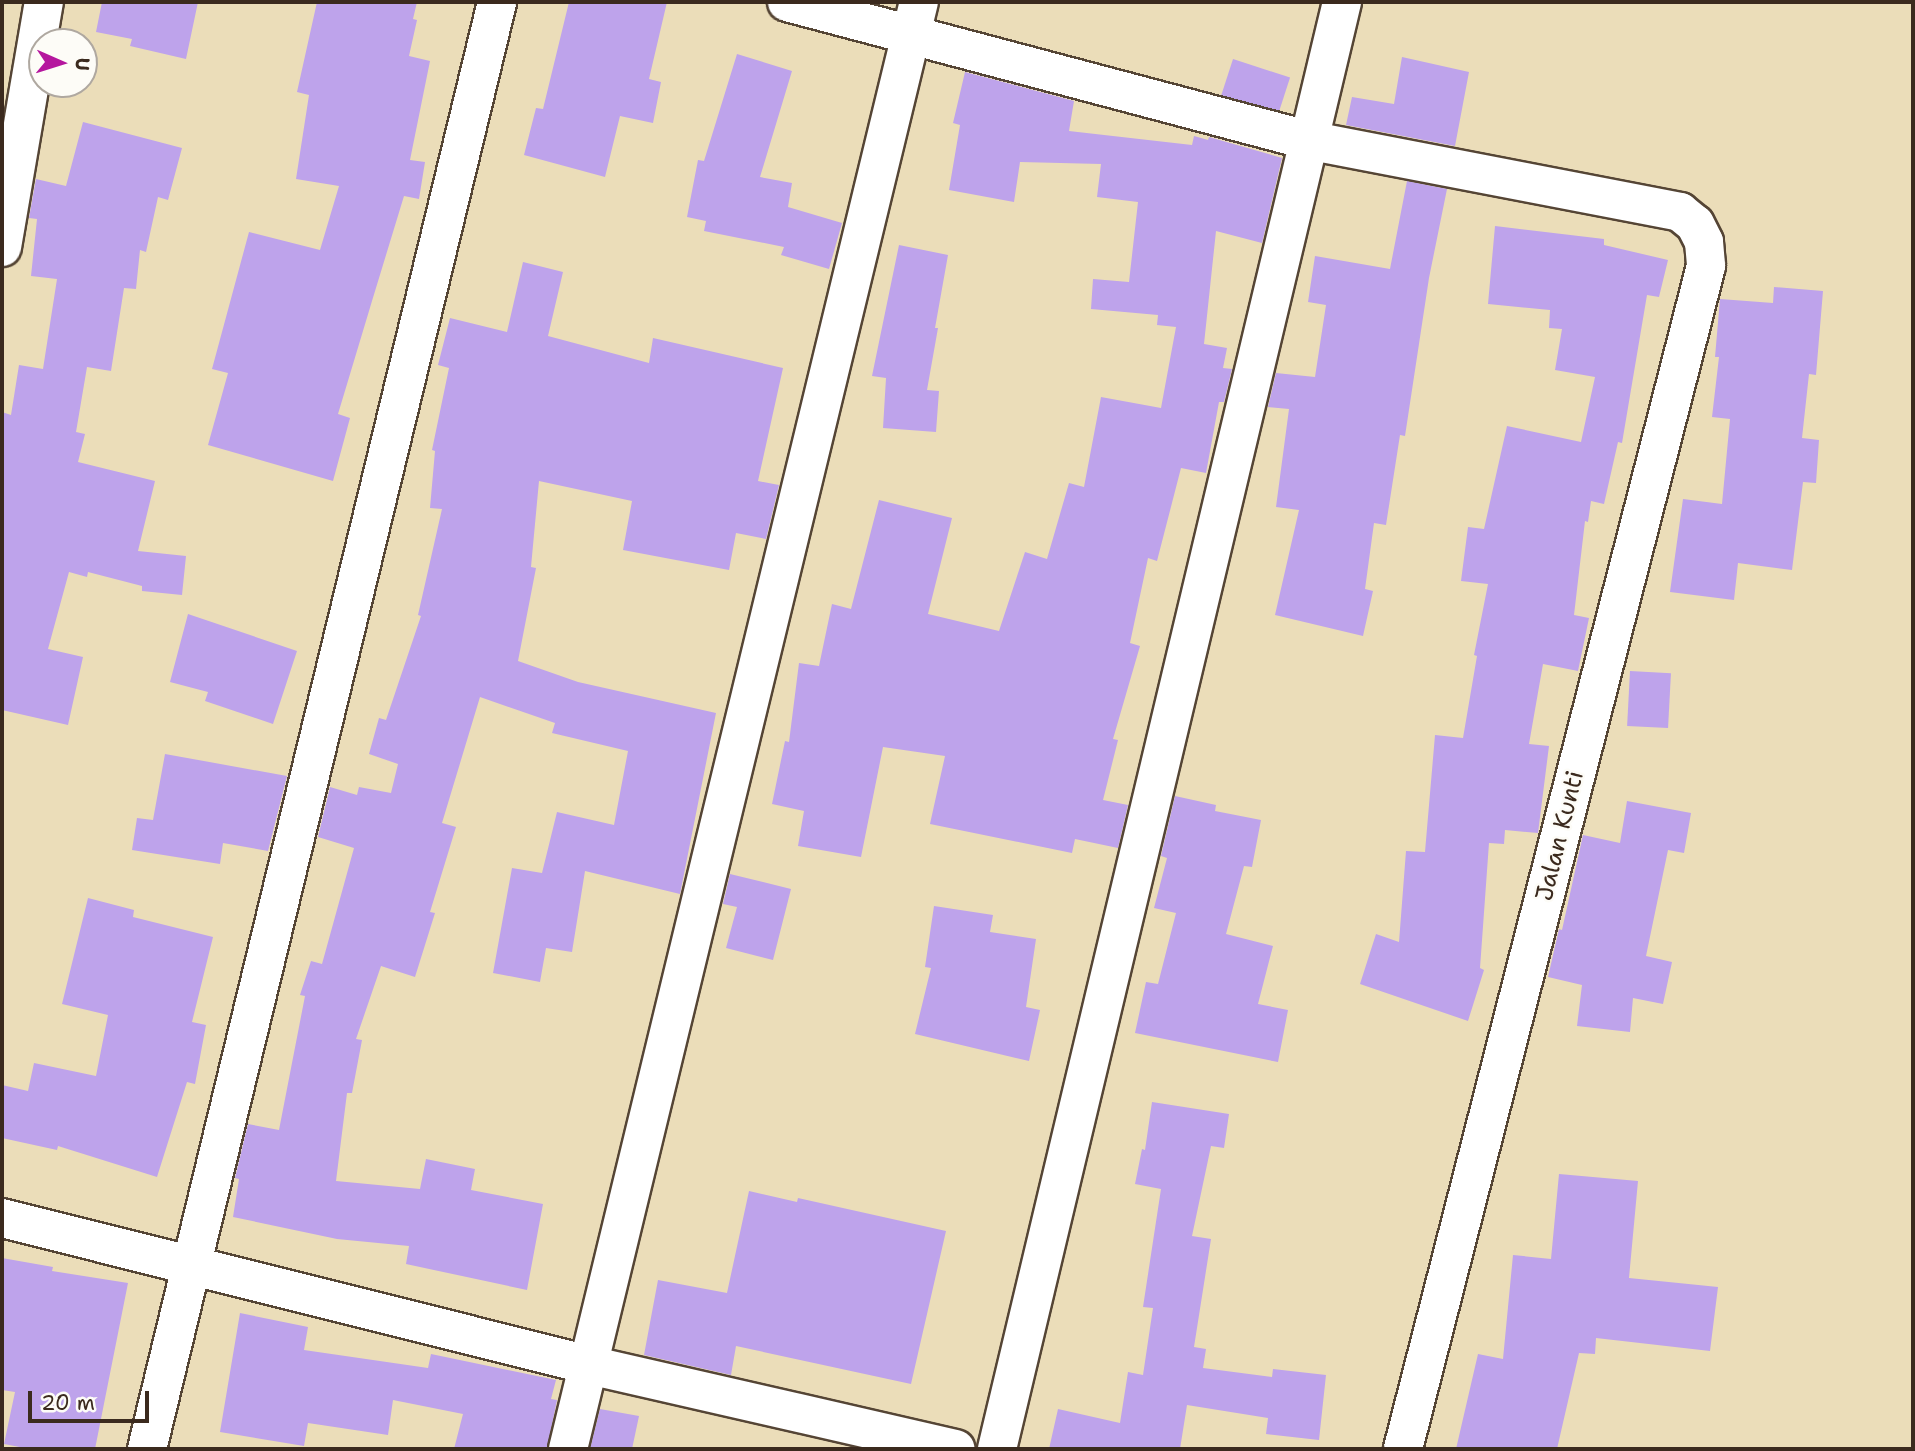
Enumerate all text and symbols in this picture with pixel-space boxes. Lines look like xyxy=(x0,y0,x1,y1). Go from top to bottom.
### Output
north arrow xyxy=(28,28,98,98)
text: U xyxy=(70,57,95,71)
street label: Jalan Kunti xyxy=(1530,768,1590,904)
scale bar xyxy=(32,1378,152,1422)
text: 20 m xyxy=(41,1389,95,1417)

